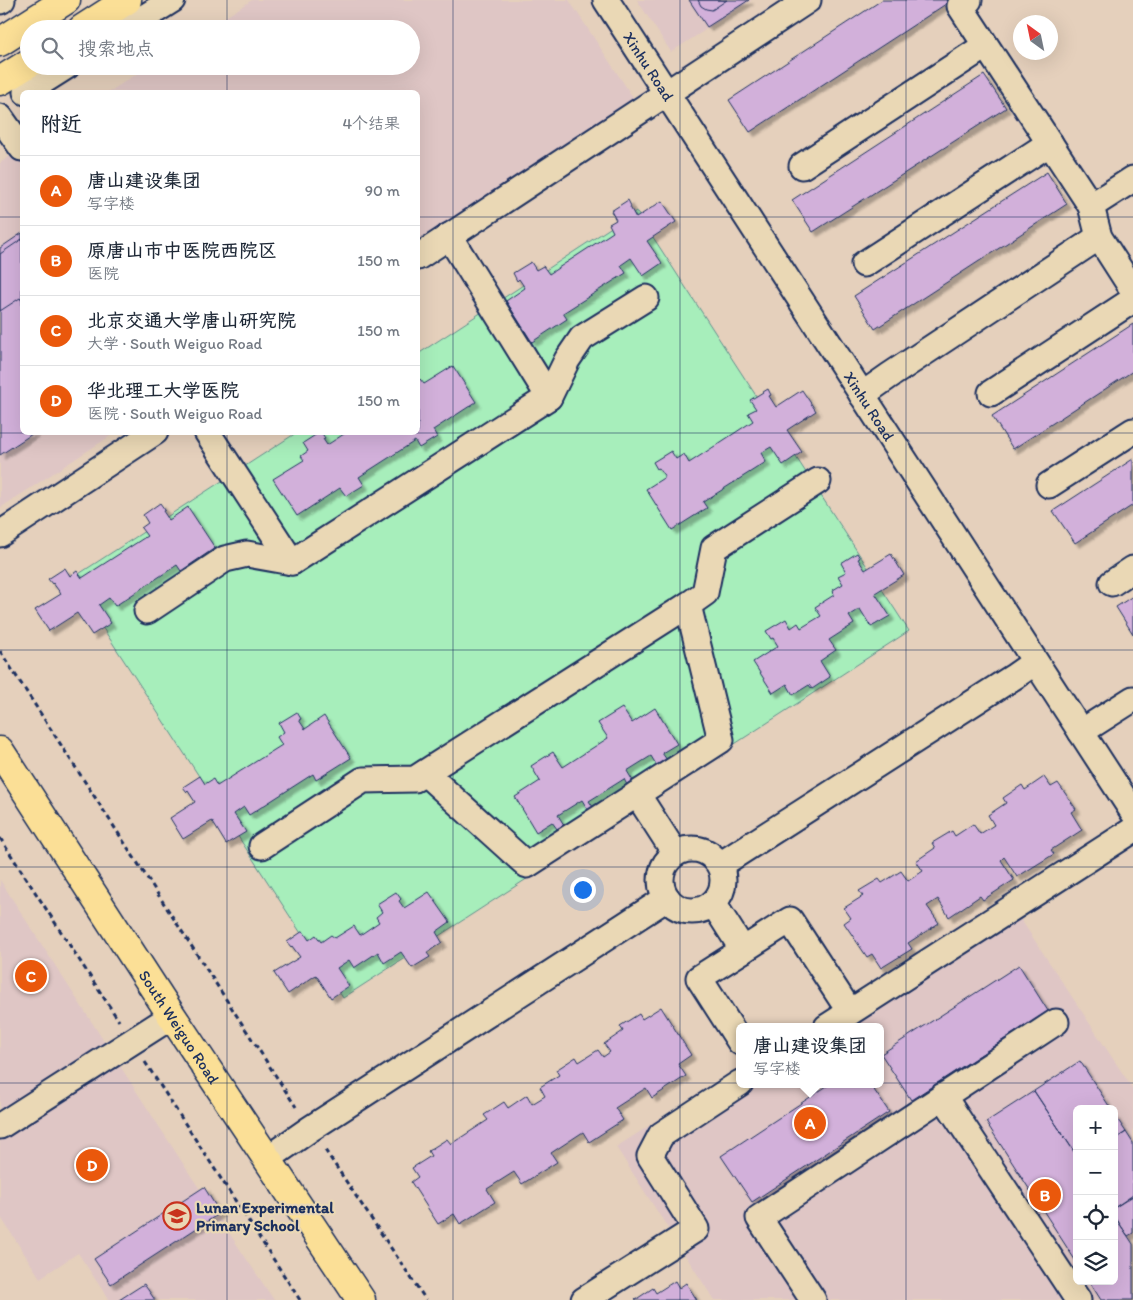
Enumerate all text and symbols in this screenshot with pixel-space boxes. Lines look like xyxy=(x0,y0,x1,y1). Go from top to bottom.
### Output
north arrow xyxy=(1013,15,1058,60)
search box xyxy=(20,20,420,75)
street label: Xinhu Road xyxy=(619,28,678,105)
icon: search xyxy=(38,34,66,62)
text: 搜索地点 xyxy=(78,37,154,60)
text: 附近 xyxy=(40,111,82,136)
text: 4个结果 xyxy=(342,114,400,133)
text: 唐山建设集团 xyxy=(87,169,201,192)
text: A xyxy=(51,181,61,200)
text: 90 m xyxy=(365,181,400,200)
text: 写字楼 xyxy=(87,194,135,213)
text: 原唐山市中医院西院区 xyxy=(87,239,277,262)
text: B xyxy=(51,251,61,270)
text: 150 m xyxy=(357,251,400,270)
text: 医院 xyxy=(87,264,119,283)
text: 北京交通大学唐山研究院 xyxy=(87,309,296,332)
text: C xyxy=(51,321,61,340)
text: 150 m xyxy=(357,321,400,340)
text: 大学 · South Weiguo Road xyxy=(87,334,262,353)
street label: Xinhu Road xyxy=(840,368,899,445)
text: 华北理工大学医院 xyxy=(87,379,239,402)
text: D xyxy=(51,391,61,410)
text: 150 m xyxy=(357,391,400,410)
text: 医院 · South Weiguo Road xyxy=(87,404,262,423)
your location xyxy=(570,877,596,903)
pin: C xyxy=(15,957,47,995)
street label: South Weiguo Road xyxy=(135,966,224,1088)
popup xyxy=(736,1023,884,1088)
text: 唐山建设集团 xyxy=(753,1034,867,1057)
text: 写字楼 xyxy=(753,1059,801,1078)
pin: A xyxy=(794,1104,826,1142)
map controls xyxy=(1073,1105,1118,1285)
button: + xyxy=(1073,1105,1118,1150)
pin: D xyxy=(76,1146,108,1184)
button: − xyxy=(1073,1150,1118,1195)
pin: B xyxy=(1029,1176,1061,1214)
button: locate xyxy=(1073,1195,1118,1240)
place label: Lunan Experimental Primary School xyxy=(196,1198,334,1236)
school or university icon: Lunan Experimental Primary School xyxy=(162,1201,192,1231)
button: layers xyxy=(1073,1240,1118,1285)

